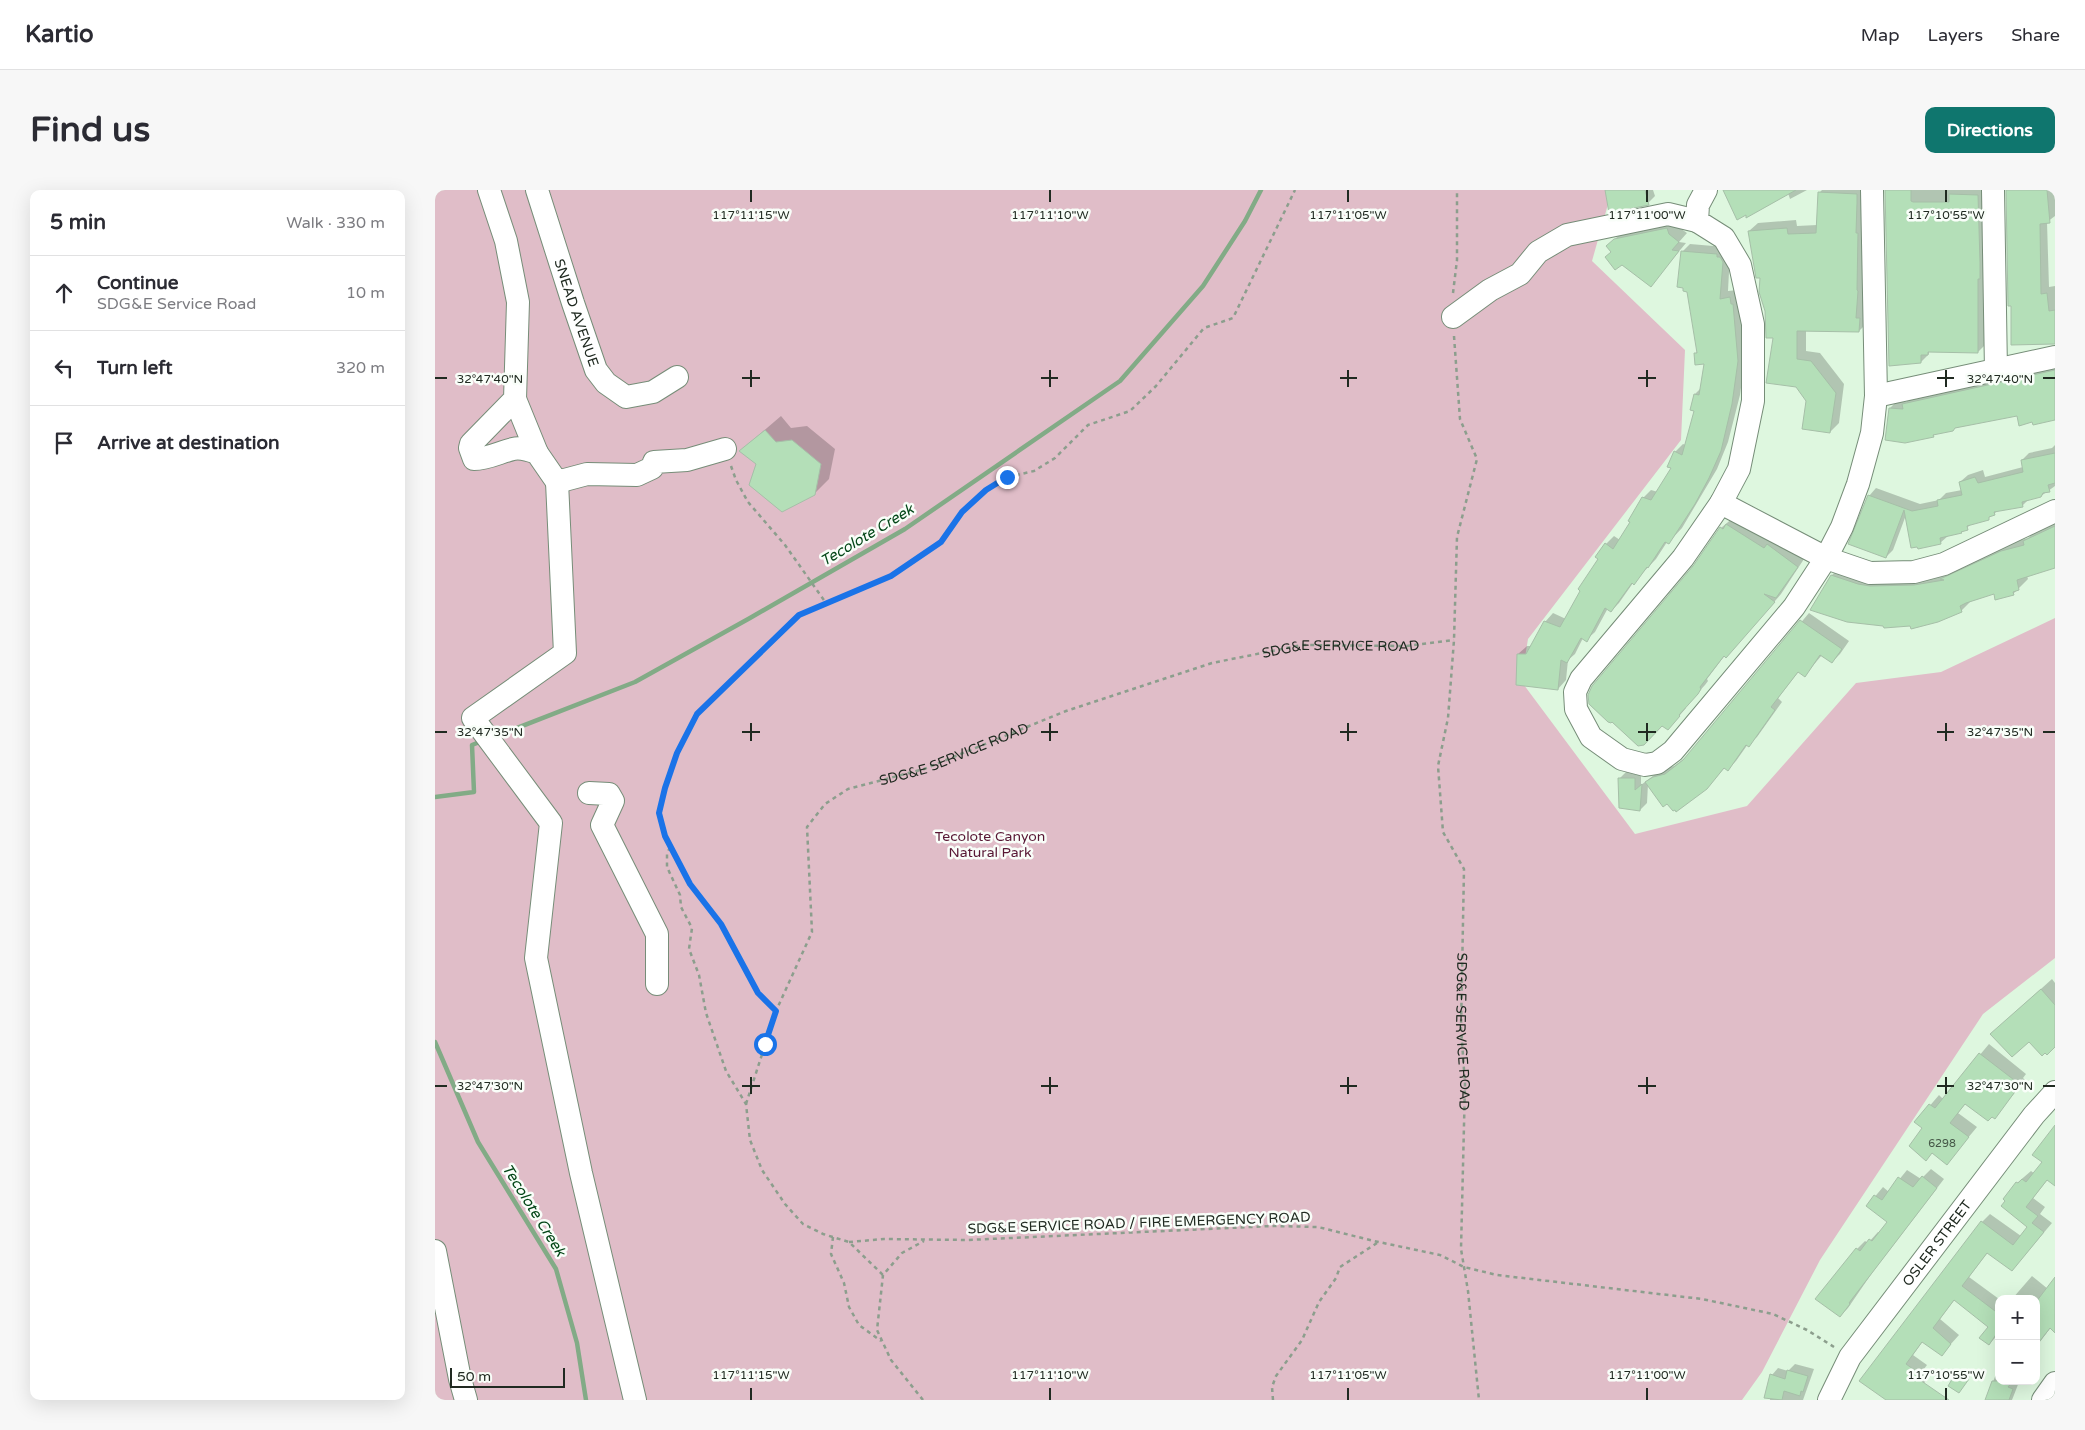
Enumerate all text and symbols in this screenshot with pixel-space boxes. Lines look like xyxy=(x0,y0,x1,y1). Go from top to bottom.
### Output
text: Kartio xyxy=(25,20,94,49)
text: Map xyxy=(1861,24,1900,46)
text: Layers xyxy=(1928,24,1983,46)
text: Share xyxy=(2011,24,2060,46)
button: Directions xyxy=(1925,107,2055,153)
text: Find us xyxy=(30,109,150,151)
text: 117°11'15"W xyxy=(712,208,790,222)
text: 117°11'10"W xyxy=(1011,208,1089,222)
text: 117°11'05"W xyxy=(1309,208,1387,222)
text: 117°11'00"W xyxy=(1608,208,1686,222)
text: 117°10'55"W xyxy=(1907,208,1985,222)
text: 5 min xyxy=(50,210,106,235)
text: Walk · 330 m xyxy=(286,213,385,233)
street label: SNEAD AVENUE xyxy=(551,257,603,369)
text: Continue xyxy=(97,272,179,294)
icon: ahead xyxy=(50,279,78,307)
text: 10 m xyxy=(346,283,385,303)
text: SDG&E Service Road xyxy=(97,294,256,314)
icon: left xyxy=(50,354,78,382)
text: Turn left xyxy=(97,357,173,379)
text: 320 m xyxy=(336,358,385,378)
text: 32°47'40"N xyxy=(457,372,523,386)
text: 32°47'40"N xyxy=(1967,372,2033,386)
icon: arrive xyxy=(50,429,78,457)
text: Arrive at destination xyxy=(97,432,280,454)
route end xyxy=(996,466,1019,489)
water label: Tecolote Creek xyxy=(817,499,918,570)
street label: SDG&E SERVICE ROAD xyxy=(1260,636,1420,661)
street label: SDG&E SERVICE ROAD xyxy=(877,719,1031,789)
text: 32°47'35"N xyxy=(457,725,523,739)
text: 32°47'35"N xyxy=(1967,725,2033,739)
park label: Tecolote Canyon Natural Park xyxy=(935,828,1045,861)
street label: SDG&E SERVICE ROAD xyxy=(1452,952,1474,1111)
route start xyxy=(754,1033,777,1056)
text: 32°47'30"N xyxy=(457,1079,523,1093)
text: 32°47'30"N xyxy=(1967,1079,2033,1093)
house number: 6298 xyxy=(1928,1137,1956,1150)
water label: Tecolote Creek xyxy=(498,1160,571,1261)
street label: OSLER STREET xyxy=(1899,1196,1975,1289)
street label: SDG&E SERVICE ROAD / FIRE EMERGENCY ROAD xyxy=(967,1209,1311,1237)
map controls xyxy=(1995,1295,2040,1385)
button: + xyxy=(1995,1295,2040,1340)
button: − xyxy=(1995,1340,2040,1385)
scale bar xyxy=(450,1365,565,1388)
text: 50 m xyxy=(457,1368,491,1385)
text: 117°11'15"W xyxy=(712,1368,790,1382)
text: 117°11'10"W xyxy=(1011,1368,1089,1382)
text: 117°11'05"W xyxy=(1309,1368,1387,1382)
text: 117°11'00"W xyxy=(1608,1368,1686,1382)
text: 117°10'55"W xyxy=(1907,1368,1985,1382)

